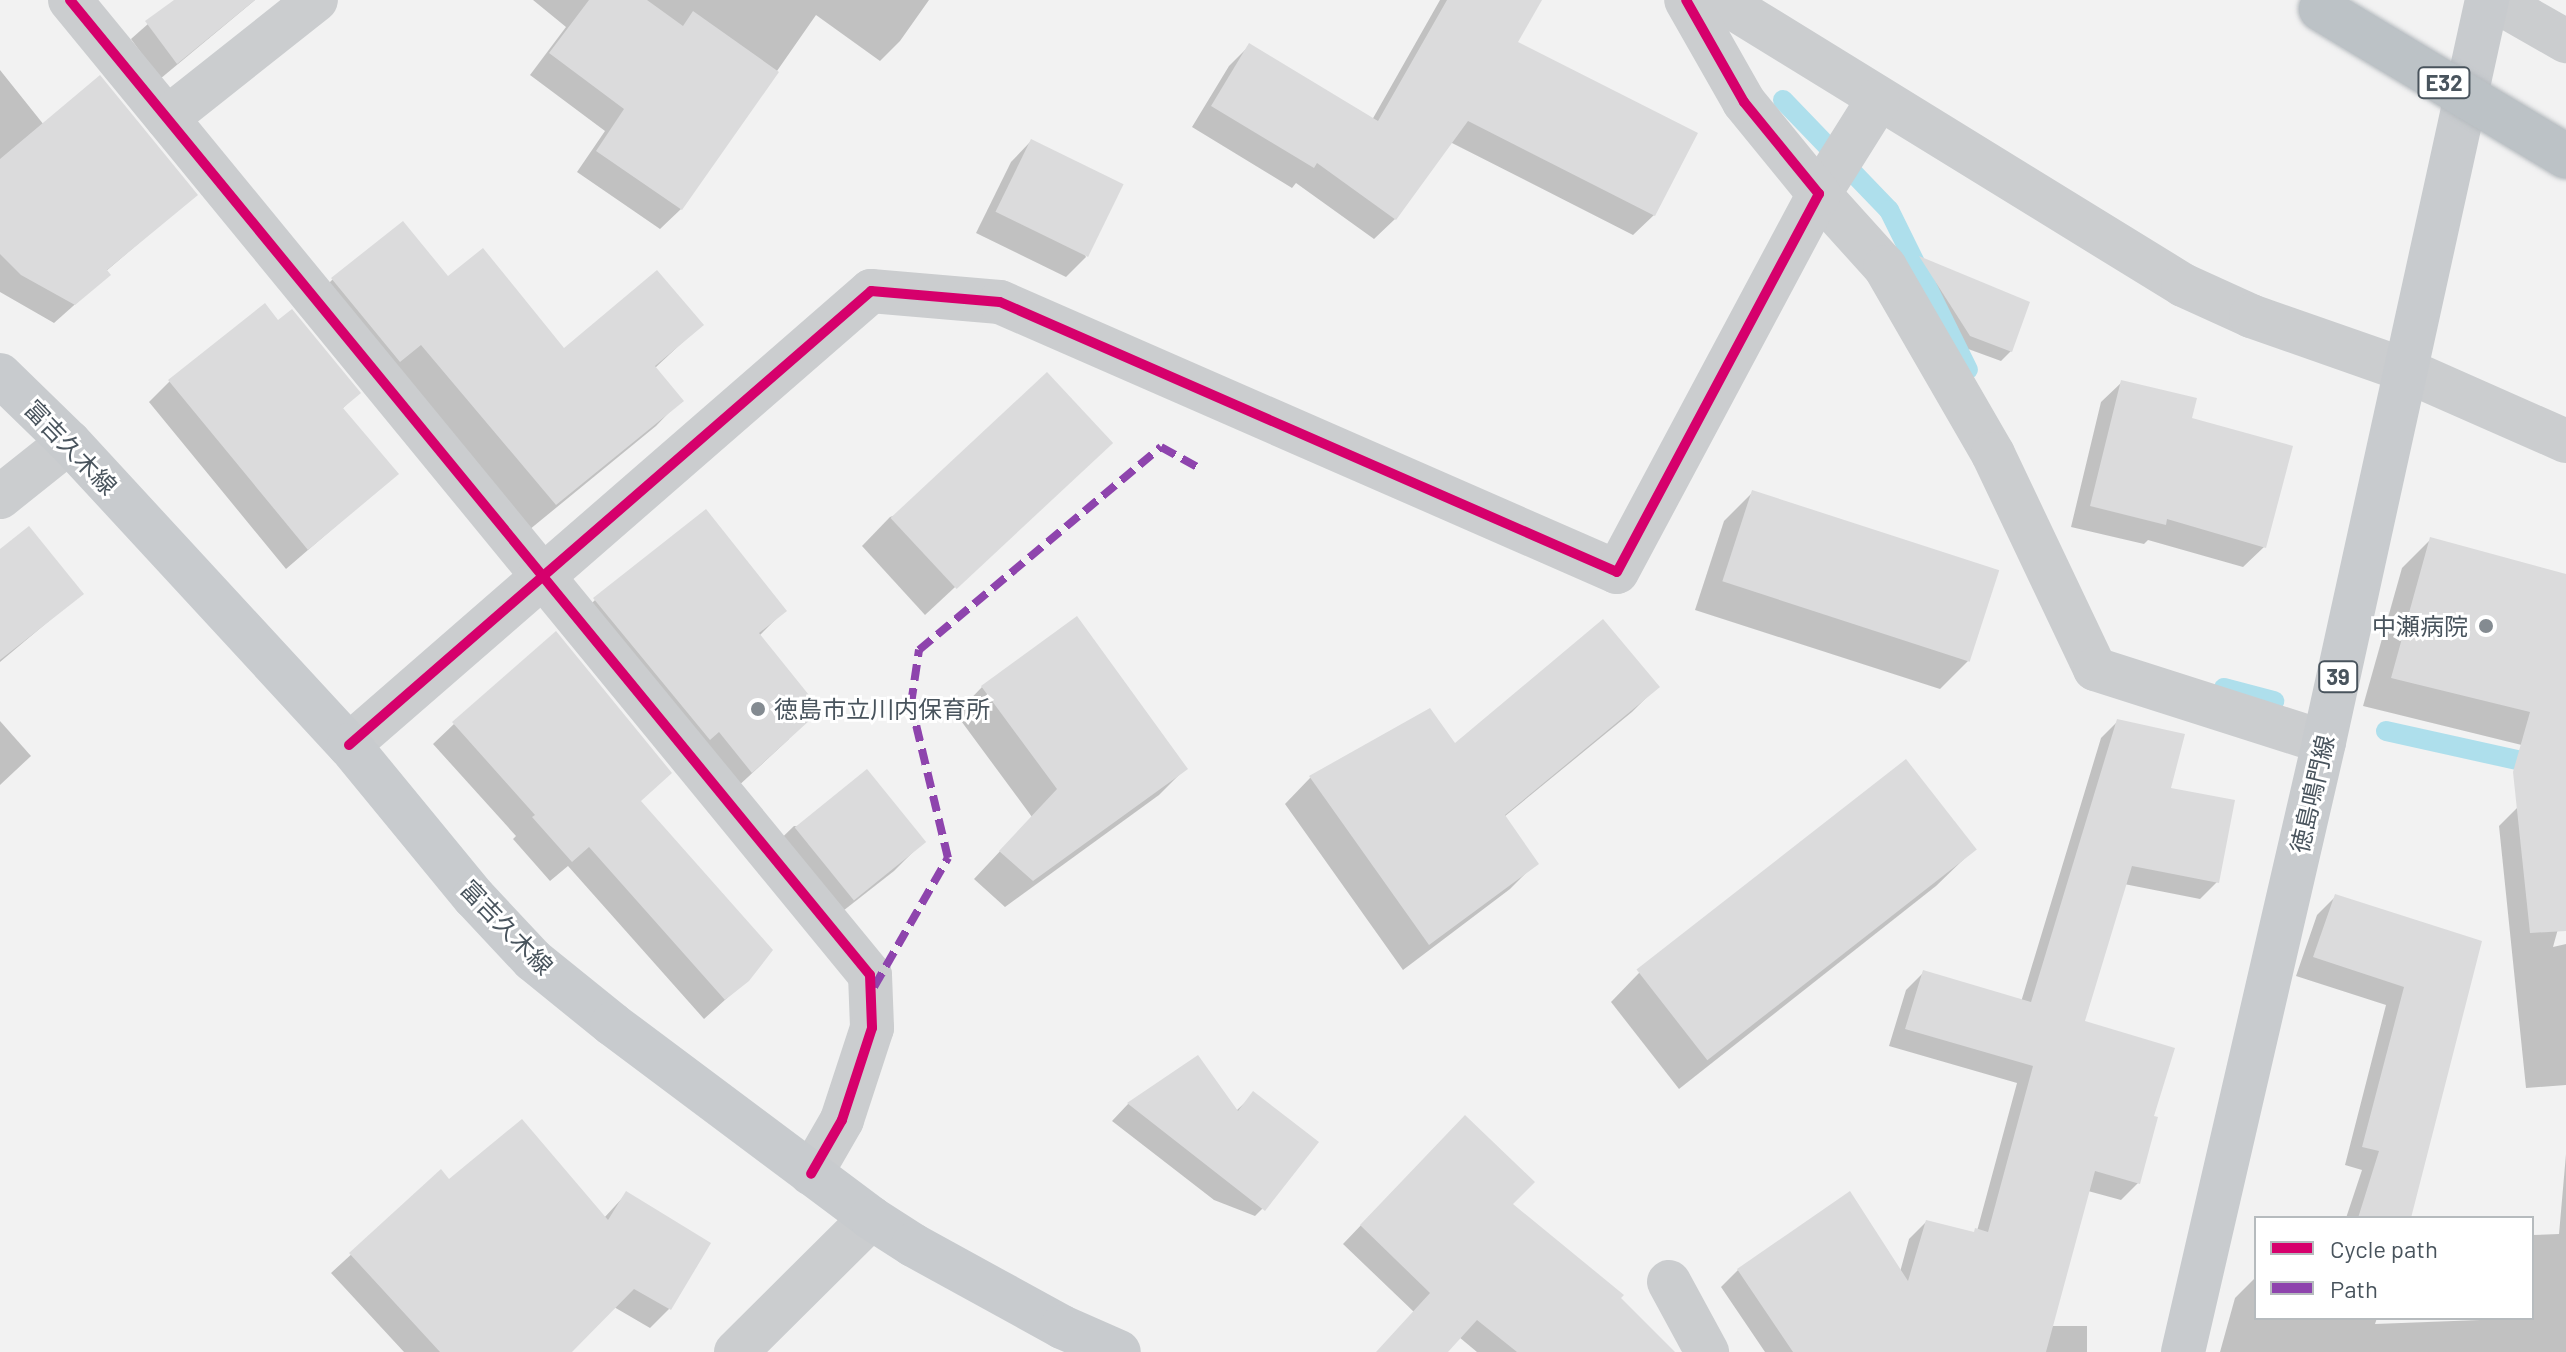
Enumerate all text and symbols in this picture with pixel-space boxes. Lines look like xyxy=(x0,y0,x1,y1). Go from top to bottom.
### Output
road number: E32 xyxy=(2416,65,2472,101)
street label: 富吉久木線 xyxy=(19,394,123,500)
place label: 中瀬病院 xyxy=(2372,612,2468,640)
marker: 中瀬病院 xyxy=(2475,615,2497,637)
road number: 39 xyxy=(2318,659,2358,695)
place label: 徳島市立川内保育所 xyxy=(774,695,990,723)
marker: 徳島市立川内保育所 xyxy=(749,700,767,718)
street label: 徳島鳴門線 xyxy=(2284,732,2340,856)
street label: 富吉久木線 xyxy=(455,874,559,980)
legend xyxy=(2254,1216,2534,1320)
text: Cycle path xyxy=(2330,1234,2438,1263)
text: Path xyxy=(2330,1274,2378,1303)

